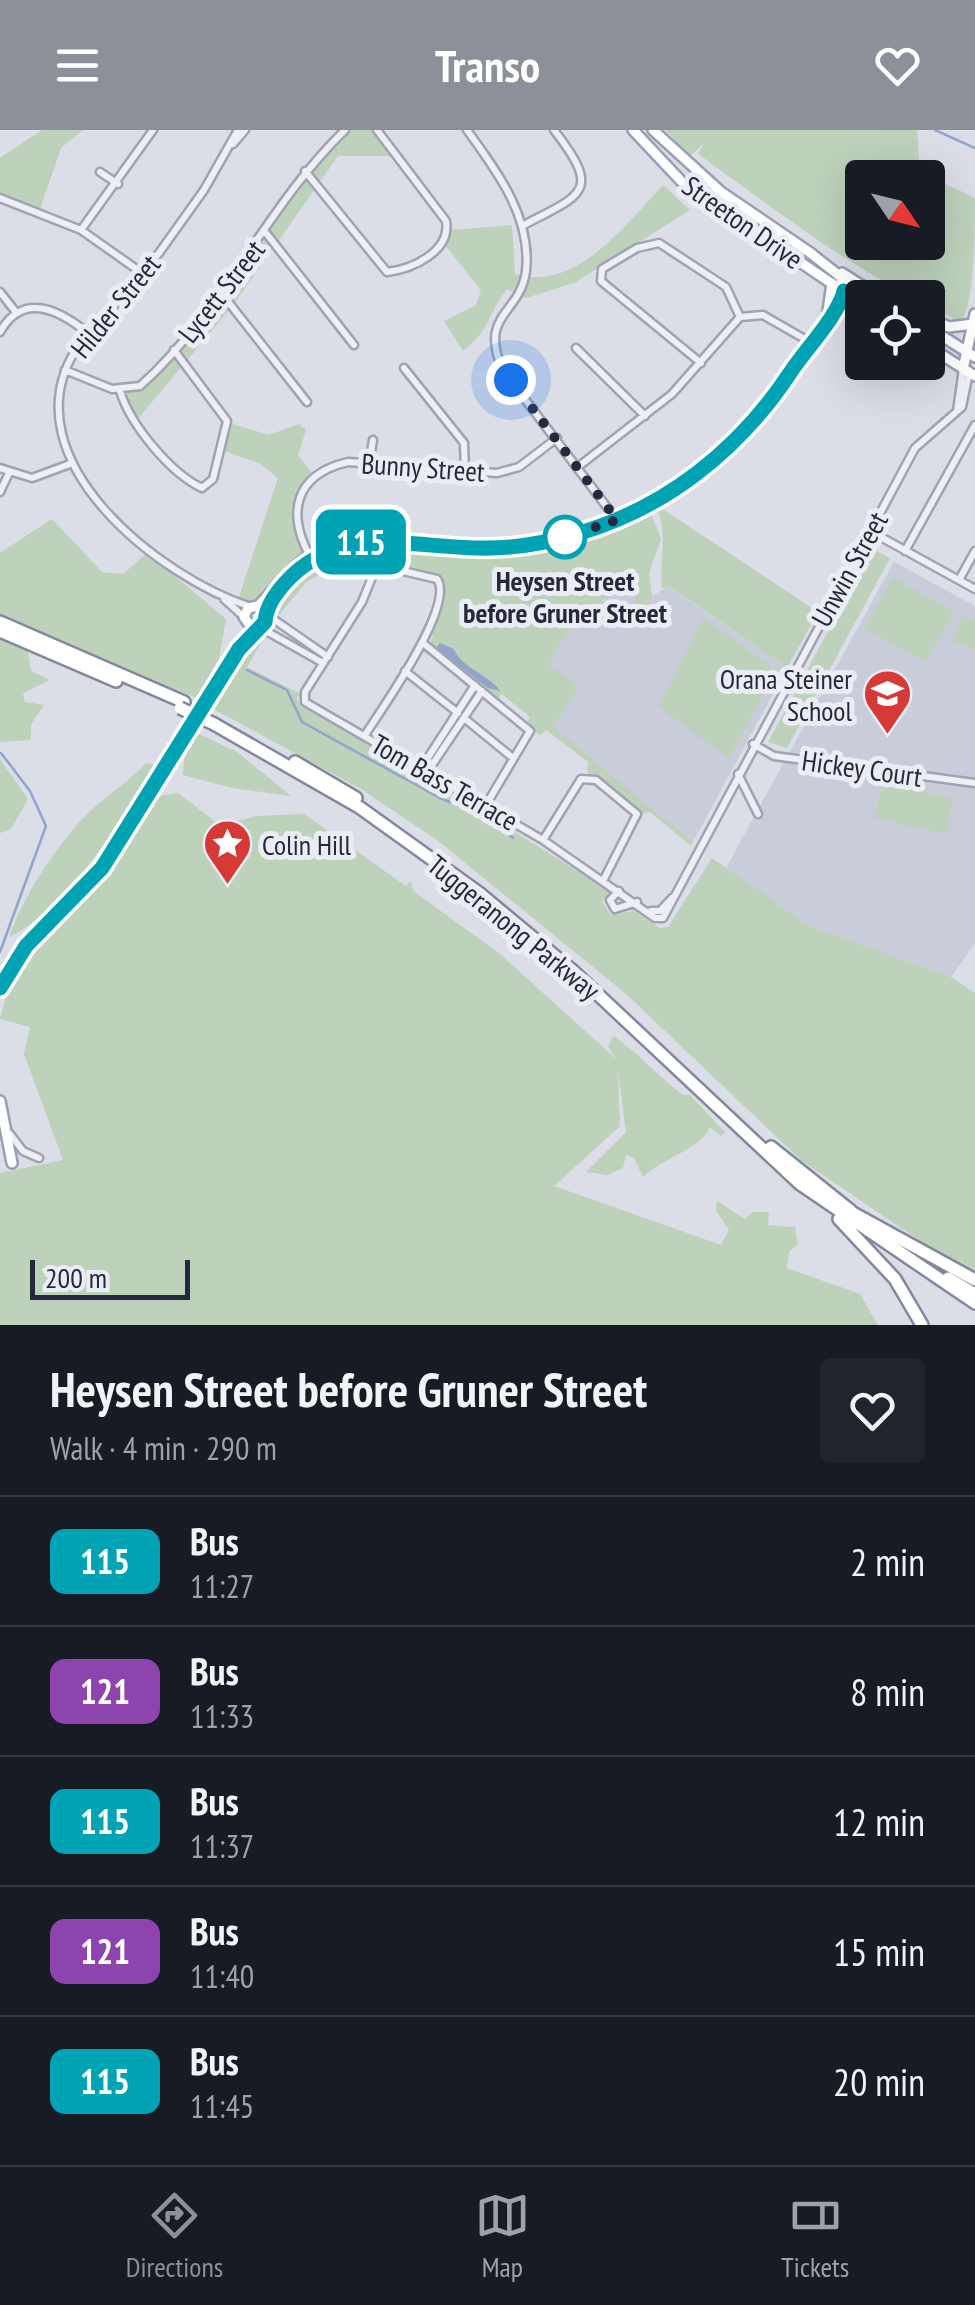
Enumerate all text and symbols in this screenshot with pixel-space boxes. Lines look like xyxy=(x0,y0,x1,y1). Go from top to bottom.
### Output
text: Transo xyxy=(435,36,540,94)
icon: menu xyxy=(50,38,105,93)
icon: heart xyxy=(870,38,925,93)
north arrow xyxy=(845,160,945,260)
map controls xyxy=(845,160,945,380)
street label: Streeton Drive xyxy=(675,167,811,277)
street label: Lycett Street xyxy=(169,232,273,350)
street label: Hilder Street xyxy=(62,246,168,365)
button: locate xyxy=(845,280,945,380)
your location xyxy=(486,355,536,405)
street label: Bunny Street xyxy=(360,444,486,490)
street label: Unwin Street xyxy=(802,505,896,633)
line badge: 115 xyxy=(304,510,418,574)
marker: Heysen Street before Gruner Street xyxy=(544,516,586,558)
text: 115 xyxy=(336,519,386,565)
place label: Heysen Street before Gruner Street xyxy=(463,562,667,631)
place label: Orana Steiner School xyxy=(720,660,852,729)
school or university icon: Orana Steiner School xyxy=(861,668,913,736)
street label: Tom Bass Terrace xyxy=(365,725,525,839)
street label: Hickey Court xyxy=(800,741,925,795)
place icon: Colin Hill xyxy=(201,818,253,886)
place label: Colin Hill xyxy=(262,826,352,863)
street label: Tuggeranong Parkway xyxy=(420,846,608,1008)
scale bar xyxy=(30,1255,190,1300)
text: 200 m xyxy=(45,1259,107,1296)
text: Heysen Street before Gruner Street xyxy=(50,1358,647,1420)
button: heart xyxy=(820,1358,925,1463)
text: Walk · 4 min · 290 m xyxy=(50,1427,277,1469)
text: Bus xyxy=(190,1516,239,1565)
text: 2 min xyxy=(850,1537,925,1586)
text: 115 xyxy=(80,1538,130,1584)
text: 11:27 xyxy=(190,1565,254,1607)
text: Bus xyxy=(190,1646,239,1695)
text: 8 min xyxy=(850,1667,925,1716)
text: 121 xyxy=(80,1668,130,1714)
text: 11:33 xyxy=(190,1695,254,1737)
text: Bus xyxy=(190,1776,239,1825)
text: 12 min xyxy=(833,1797,925,1846)
text: 115 xyxy=(80,1798,130,1844)
text: 11:37 xyxy=(190,1825,254,1867)
text: Bus xyxy=(190,1906,239,1955)
text: 15 min xyxy=(833,1927,925,1976)
text: 121 xyxy=(80,1928,130,1974)
text: 11:40 xyxy=(190,1955,254,1997)
text: Bus xyxy=(190,2036,239,2085)
text: 20 min xyxy=(833,2057,925,2106)
text: 115 xyxy=(80,2058,130,2104)
text: 11:45 xyxy=(190,2085,254,2127)
tab: Directions xyxy=(126,2188,223,2285)
tab: Map xyxy=(475,2188,530,2285)
tab: Tickets xyxy=(781,2188,849,2285)

